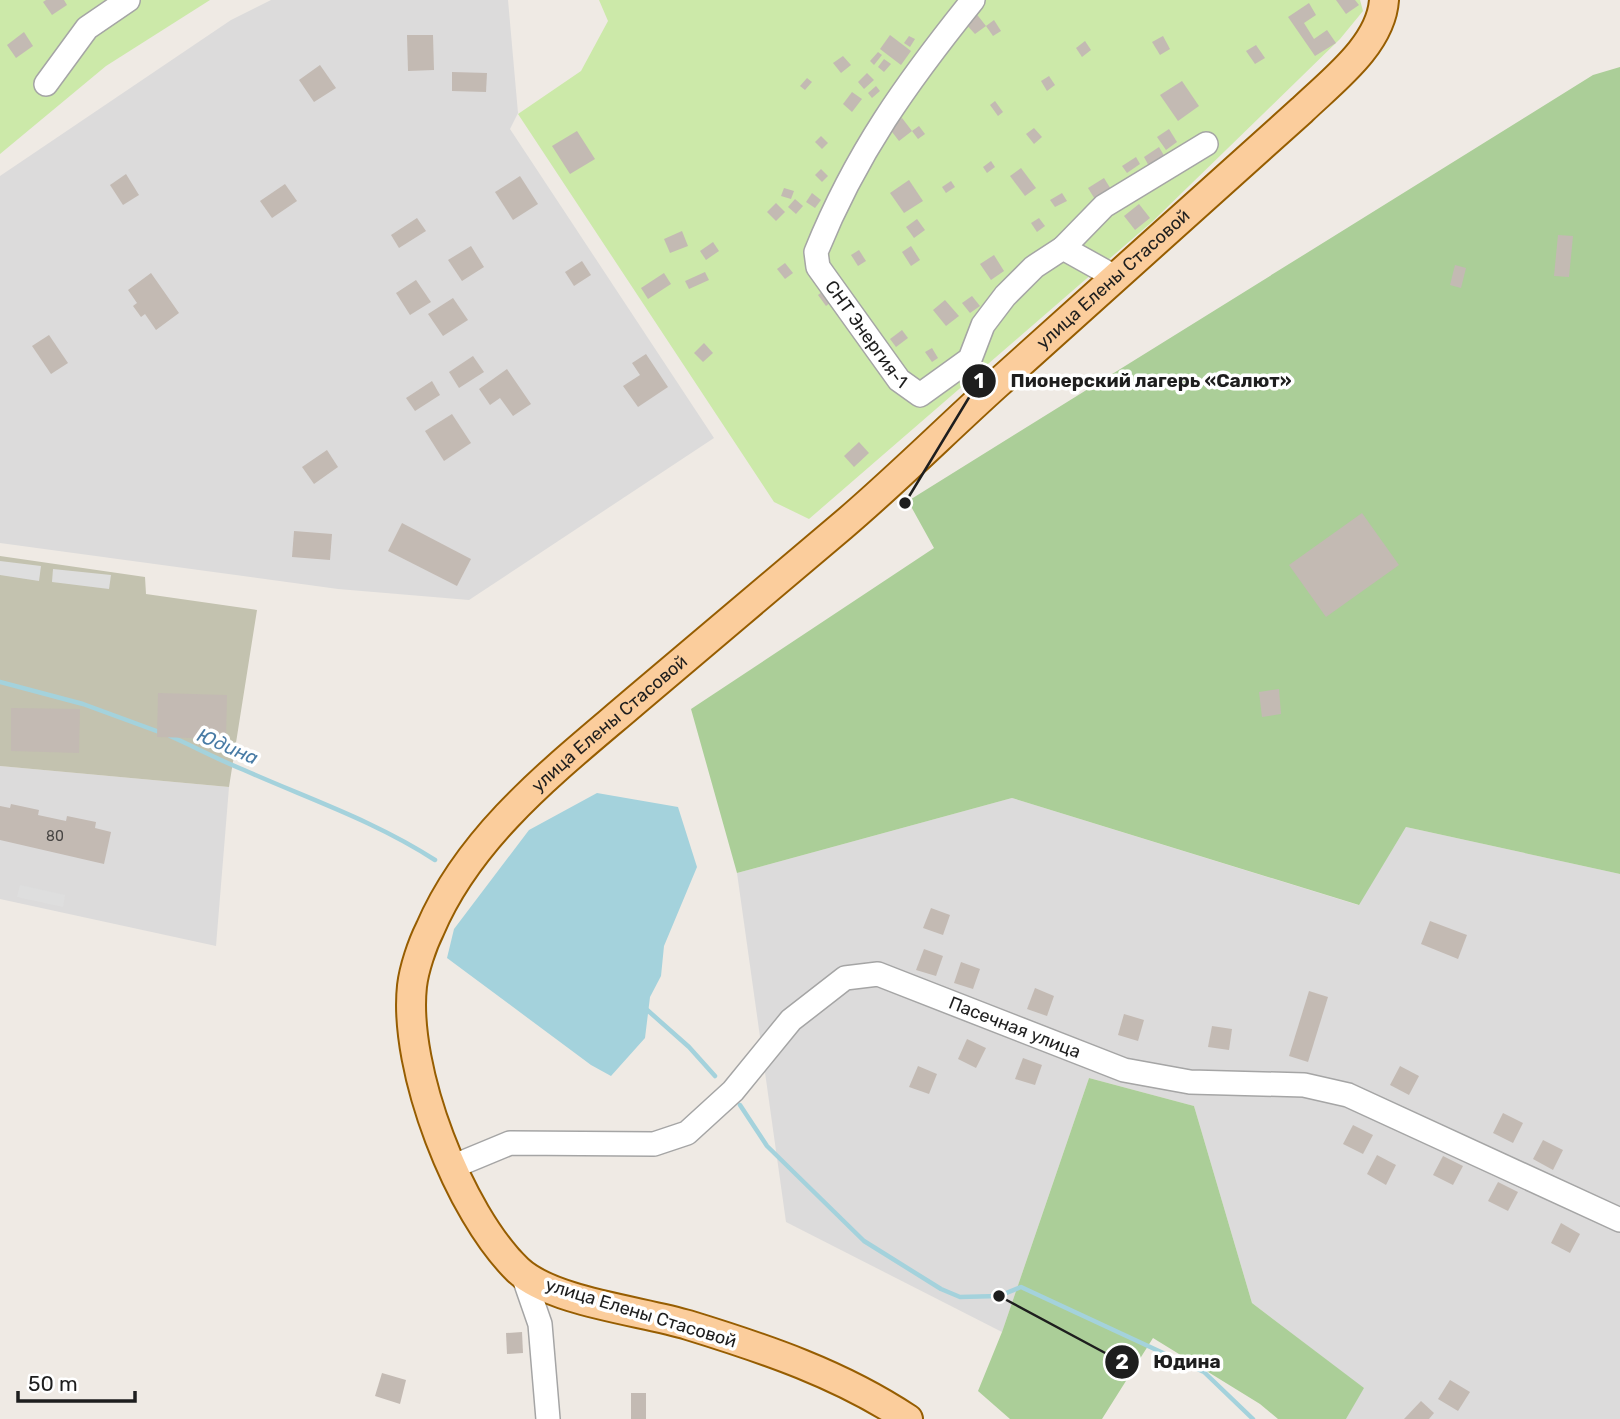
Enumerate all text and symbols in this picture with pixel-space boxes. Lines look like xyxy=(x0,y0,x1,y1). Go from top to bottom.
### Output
street label: улица Елены Стасовой xyxy=(1032,204,1194,354)
street label: СНТ Энергия-1 xyxy=(820,276,911,393)
callout: Пионерский лагерь «Салют» xyxy=(961,361,1305,401)
text: 1 xyxy=(974,368,984,393)
text: Пионерский лагерь «Салют» xyxy=(1011,369,1292,392)
street label: улица Елены Стасовой xyxy=(527,650,692,797)
water label: Юдина xyxy=(194,723,261,769)
house number: 80 xyxy=(46,828,64,845)
street label: Пасечная улица xyxy=(946,992,1084,1063)
street label: улица Елены Стасовой xyxy=(543,1273,739,1353)
callout: Юдина xyxy=(1104,1342,1235,1382)
text: 2 xyxy=(1115,1349,1129,1374)
text: Юдина xyxy=(1153,1350,1221,1373)
scale bar xyxy=(18,1360,135,1404)
text: 50 m xyxy=(28,1371,78,1396)

